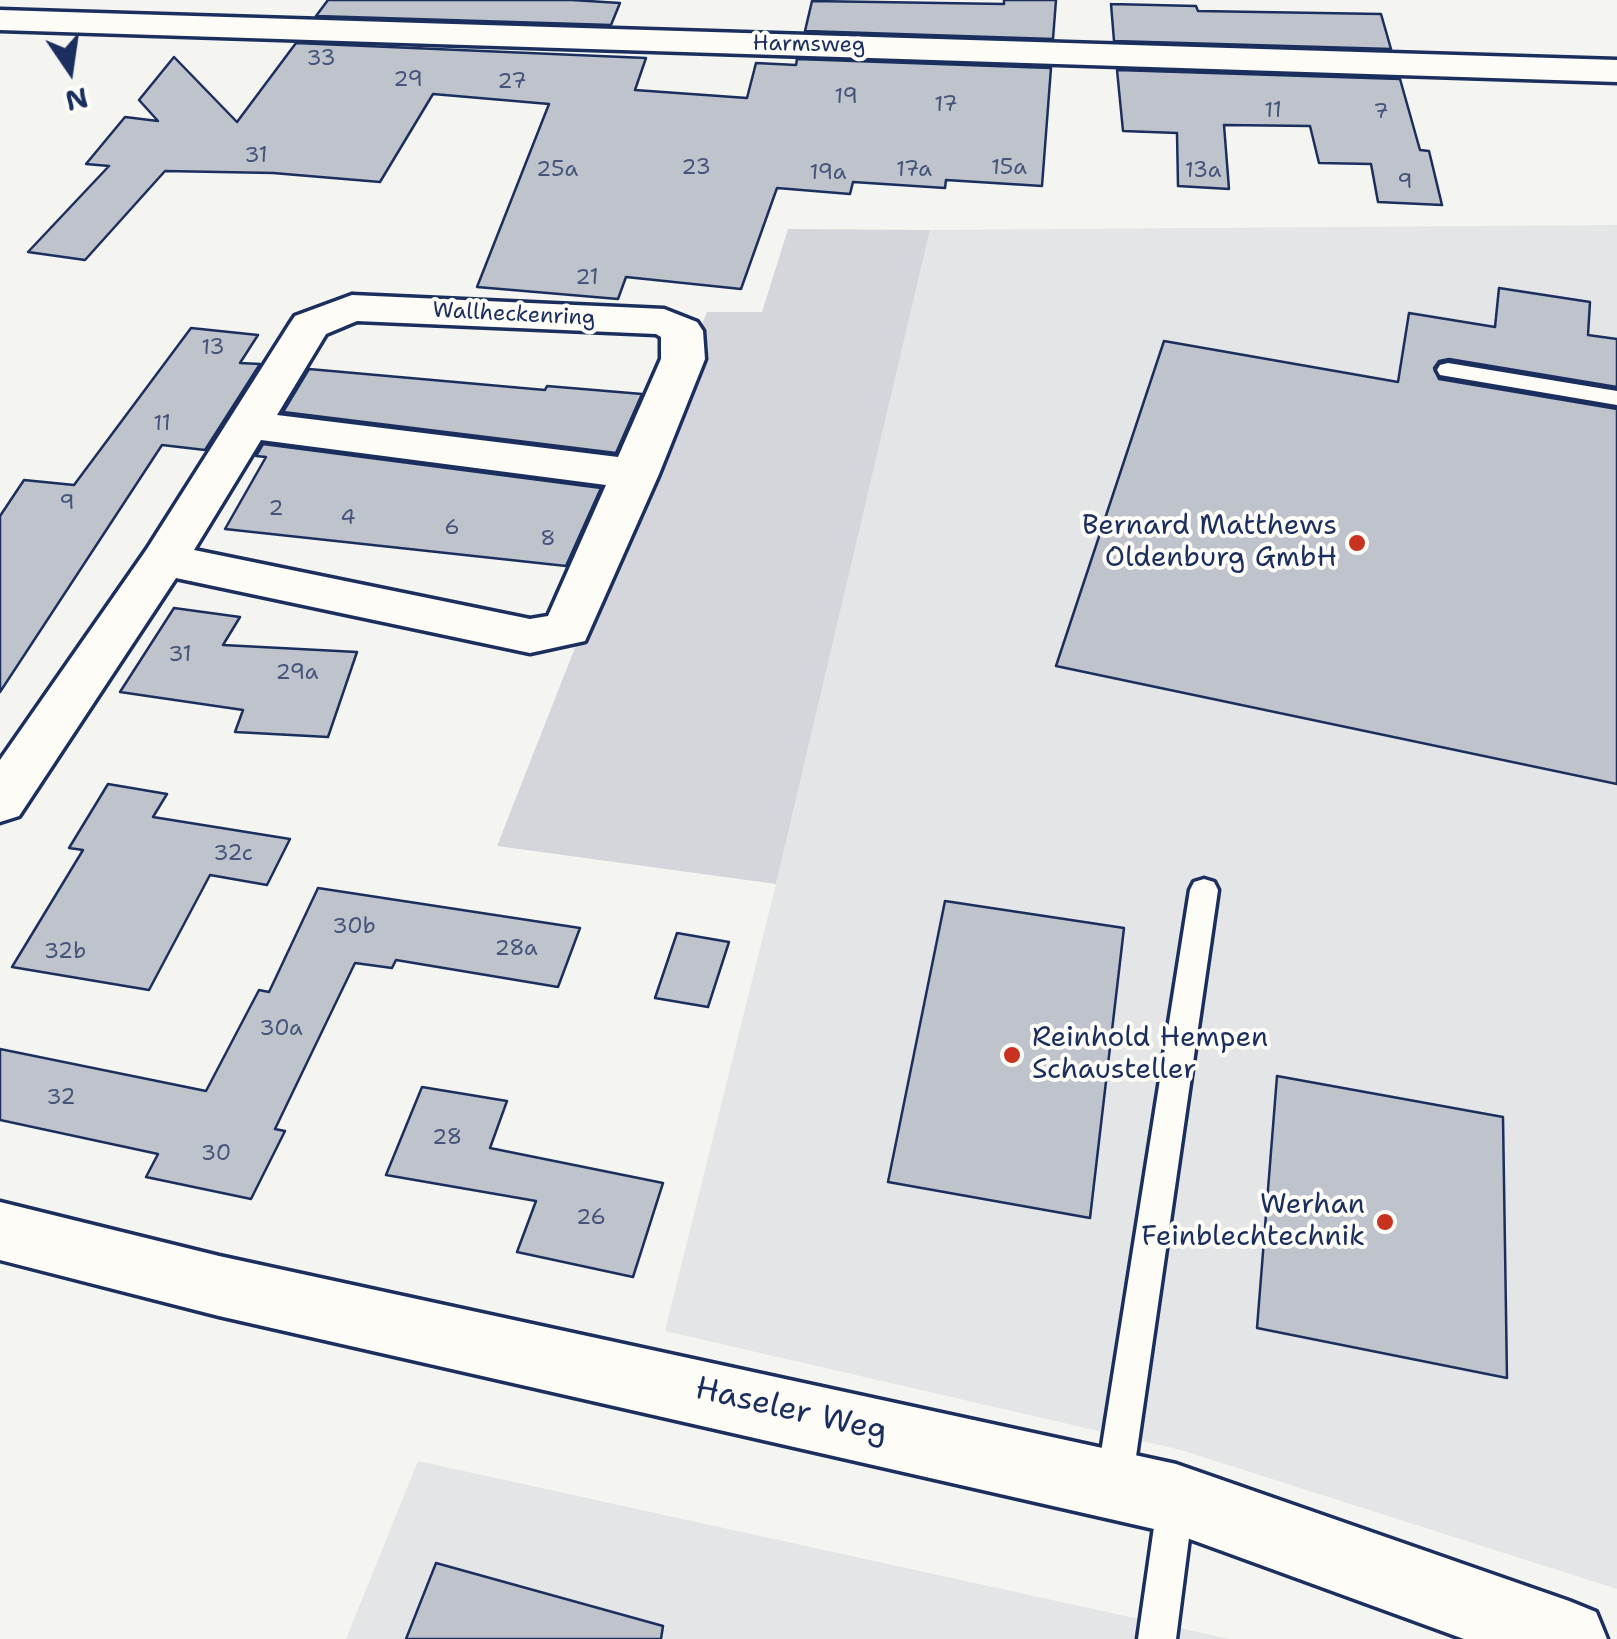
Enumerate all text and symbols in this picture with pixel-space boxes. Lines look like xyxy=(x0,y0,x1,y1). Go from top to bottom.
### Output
north arrow xyxy=(20,20,120,120)
street label: Harmsweg xyxy=(752,31,866,59)
house number: 33 xyxy=(306,46,336,72)
house number: 29 xyxy=(393,67,423,93)
house number: 27 xyxy=(497,69,527,95)
text: N xyxy=(62,78,92,120)
house number: 19 xyxy=(834,84,858,110)
house number: 17 xyxy=(934,92,958,118)
house number: 11 xyxy=(1264,98,1282,124)
house number: 7 xyxy=(1373,99,1389,125)
house number: 31 xyxy=(244,143,268,169)
house number: 23 xyxy=(681,155,711,181)
house number: 15a xyxy=(991,155,1027,181)
house number: 25a xyxy=(536,157,578,183)
house number: 17a xyxy=(896,157,932,183)
house number: 13a xyxy=(1185,158,1221,184)
house number: 19a xyxy=(810,160,846,186)
house number: 9 xyxy=(1397,169,1413,195)
house number: 21 xyxy=(575,265,599,291)
street label: Wallheckenring xyxy=(432,298,596,332)
house number: 13 xyxy=(201,335,225,361)
house number: 11 xyxy=(153,411,171,437)
house number: 9 xyxy=(59,490,75,516)
house number: 2 xyxy=(268,496,284,522)
house number: 4 xyxy=(340,505,356,531)
place label: Bernard Matthews Oldenburg GmbH xyxy=(1082,510,1337,576)
house number: 6 xyxy=(444,515,460,541)
house number: 8 xyxy=(540,526,556,552)
marker: Bernard Matthews Oldenburg GmbH xyxy=(1346,532,1368,554)
house number: 31 xyxy=(168,642,192,668)
house number: 29a xyxy=(276,660,318,686)
house number: 32c xyxy=(213,841,253,867)
house number: 30b xyxy=(332,914,376,940)
house number: 28a xyxy=(494,936,538,962)
house number: 32b xyxy=(44,939,86,965)
house number: 30a xyxy=(259,1016,303,1042)
place label: Reinhold Hempen Schausteller xyxy=(1032,1022,1268,1088)
marker: Reinhold Hempen Schausteller xyxy=(1001,1044,1023,1066)
house number: 32 xyxy=(46,1085,76,1111)
house number: 28 xyxy=(432,1125,462,1151)
house number: 30 xyxy=(201,1141,231,1167)
place label: Werhan Feinblechtechnik xyxy=(1141,1189,1365,1255)
house number: 26 xyxy=(576,1205,606,1231)
marker: Werhan Feinblechtechnik xyxy=(1374,1211,1396,1233)
street label: Haseler Weg xyxy=(691,1370,891,1452)

